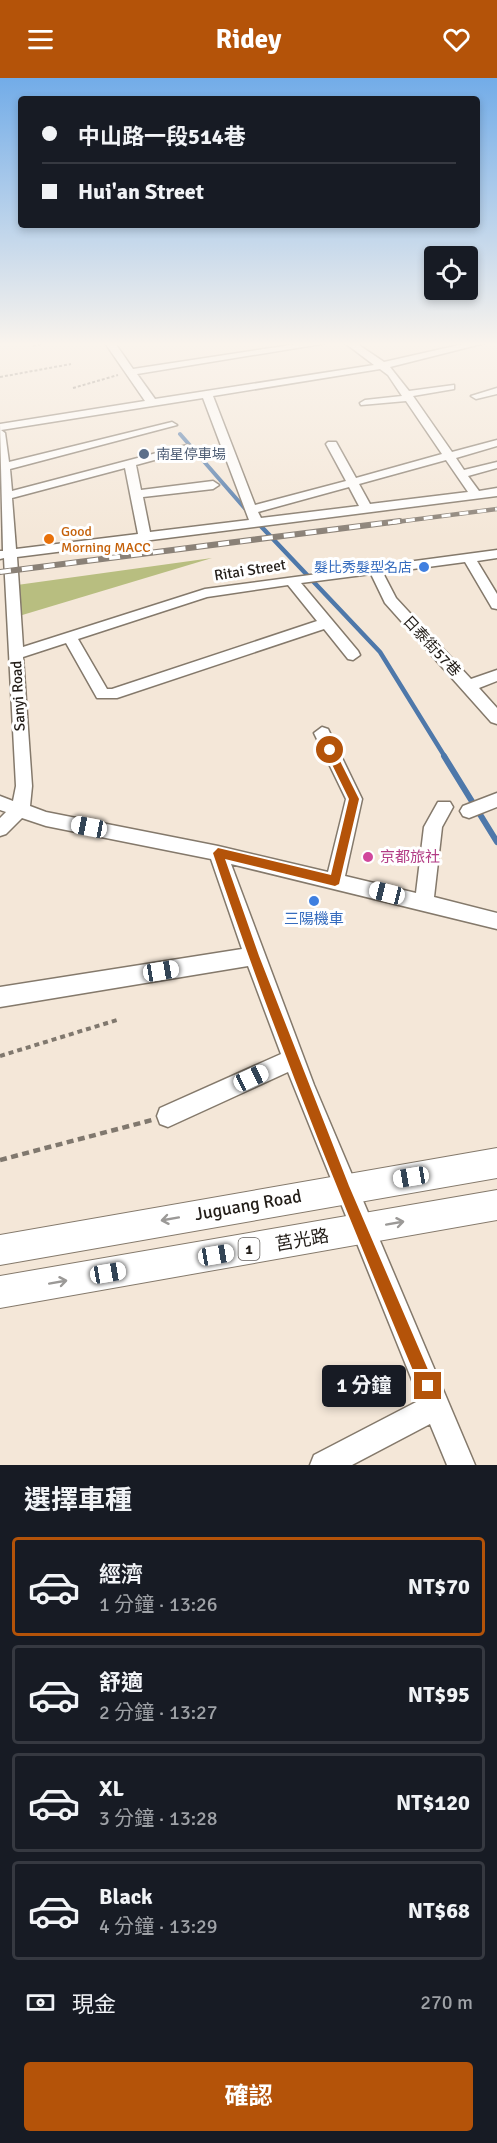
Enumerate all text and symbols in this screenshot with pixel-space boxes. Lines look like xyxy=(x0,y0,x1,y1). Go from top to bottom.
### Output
icon: menu xyxy=(24,23,57,56)
text: Ridey xyxy=(216,23,281,56)
icon: heart xyxy=(440,23,473,56)
text: 中山路一段514巷 xyxy=(78,123,246,150)
text: Hui'an Street xyxy=(78,178,204,205)
map controls xyxy=(424,246,478,300)
button: locate xyxy=(424,246,478,300)
place label: 南星停車場 xyxy=(156,446,226,463)
marker: 南星停車場 xyxy=(137,447,151,461)
place label: Good Morning MACC xyxy=(61,523,151,556)
marker: Good Morning MACC xyxy=(42,532,56,546)
street label: Ritai Street xyxy=(213,555,287,585)
place label: 髮比秀髮型名店 xyxy=(314,559,412,576)
marker: 髮比秀髮型名店 xyxy=(417,560,431,574)
street label: 日泰街57巷 xyxy=(399,612,465,680)
street label: Sanyi Road xyxy=(7,660,29,732)
route start xyxy=(316,736,343,763)
car xyxy=(70,815,108,839)
place label: 京都旅社 xyxy=(380,848,440,866)
marker: 京都旅社 xyxy=(361,850,375,864)
car xyxy=(367,880,407,906)
marker: 三陽機車 xyxy=(307,894,321,908)
place label: 三陽機車 xyxy=(284,910,344,928)
car xyxy=(142,959,180,983)
car xyxy=(231,1062,271,1094)
car xyxy=(392,1165,430,1189)
street label: Juguang Road xyxy=(193,1185,303,1225)
one-way arrow xyxy=(161,1214,181,1225)
one-way arrow xyxy=(384,1217,404,1228)
street label: 莒光路 xyxy=(274,1224,330,1256)
road number: 1 xyxy=(238,1238,260,1260)
car xyxy=(197,1243,235,1267)
car xyxy=(89,1261,127,1285)
one-way arrow xyxy=(47,1276,67,1287)
callout: 1 分鐘 xyxy=(323,1365,407,1407)
route end xyxy=(414,1372,441,1399)
text: 1 分鐘 xyxy=(336,1373,392,1398)
text: 選擇車種 xyxy=(24,1484,132,1517)
icon: car xyxy=(27,1560,81,1614)
text: 經濟 xyxy=(99,1561,143,1588)
text: NT$70 xyxy=(408,1573,470,1600)
text: 1 分鐘 · 13:26 xyxy=(99,1592,218,1617)
icon: car xyxy=(27,1668,81,1722)
text: 舒適 xyxy=(99,1669,143,1696)
text: NT$95 xyxy=(408,1681,470,1708)
text: 2 分鐘 · 13:27 xyxy=(99,1700,218,1725)
text: XL xyxy=(99,1775,124,1802)
icon: car xyxy=(27,1776,81,1830)
text: NT$120 xyxy=(396,1789,470,1816)
text: 3 分鐘 · 13:28 xyxy=(99,1806,218,1831)
text: Black xyxy=(99,1883,153,1910)
icon: car xyxy=(27,1884,81,1938)
text: NT$68 xyxy=(408,1897,470,1924)
text: 4 分鐘 · 13:29 xyxy=(99,1914,218,1939)
icon: cash xyxy=(24,1986,57,2019)
text: 270 m xyxy=(420,1990,473,2015)
text: 現金 xyxy=(72,1991,116,2018)
button: 確認 xyxy=(24,2062,473,2131)

